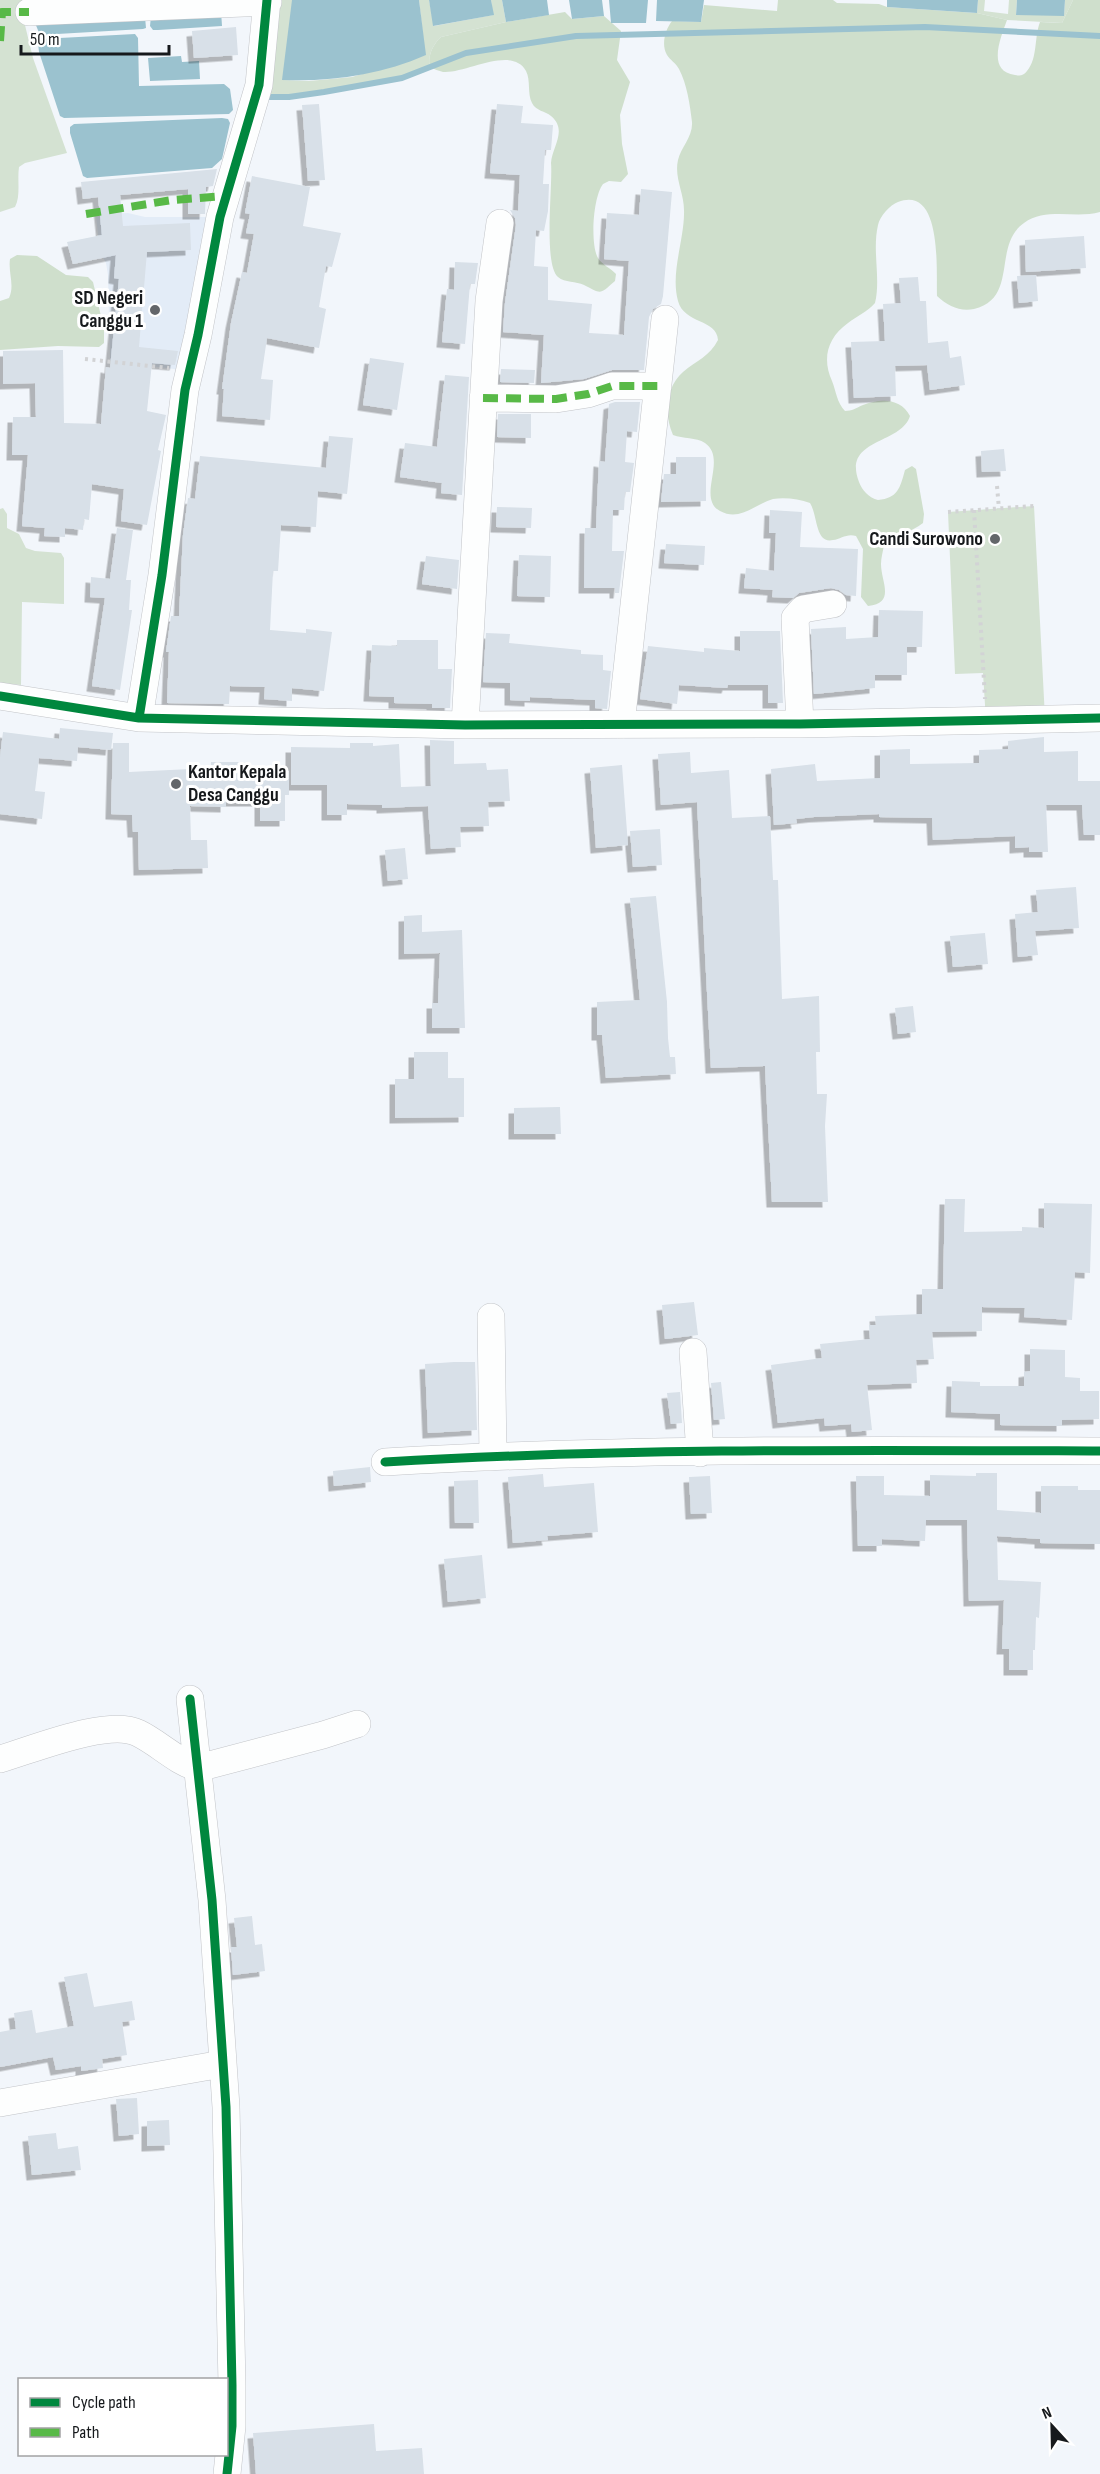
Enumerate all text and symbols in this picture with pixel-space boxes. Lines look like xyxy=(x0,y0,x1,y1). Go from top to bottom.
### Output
scale bar xyxy=(21,18,170,56)
text: 50 m xyxy=(30,29,60,50)
place label: SD Negeri Canggu 1 xyxy=(74,286,143,333)
marker: SD Negeri Canggu 1 xyxy=(148,303,162,317)
place label: Candi Surowono xyxy=(869,527,983,551)
marker: Candi Surowono xyxy=(988,532,1002,546)
place label: Kantor Kepala Desa Canggu xyxy=(188,760,286,807)
marker: Kantor Kepala Desa Canggu xyxy=(169,777,183,791)
legend xyxy=(18,2378,228,2456)
text: Cycle path xyxy=(72,2392,136,2413)
north arrow xyxy=(1022,2396,1082,2456)
text: N xyxy=(1039,2403,1054,2424)
text: Path xyxy=(72,2422,100,2443)

